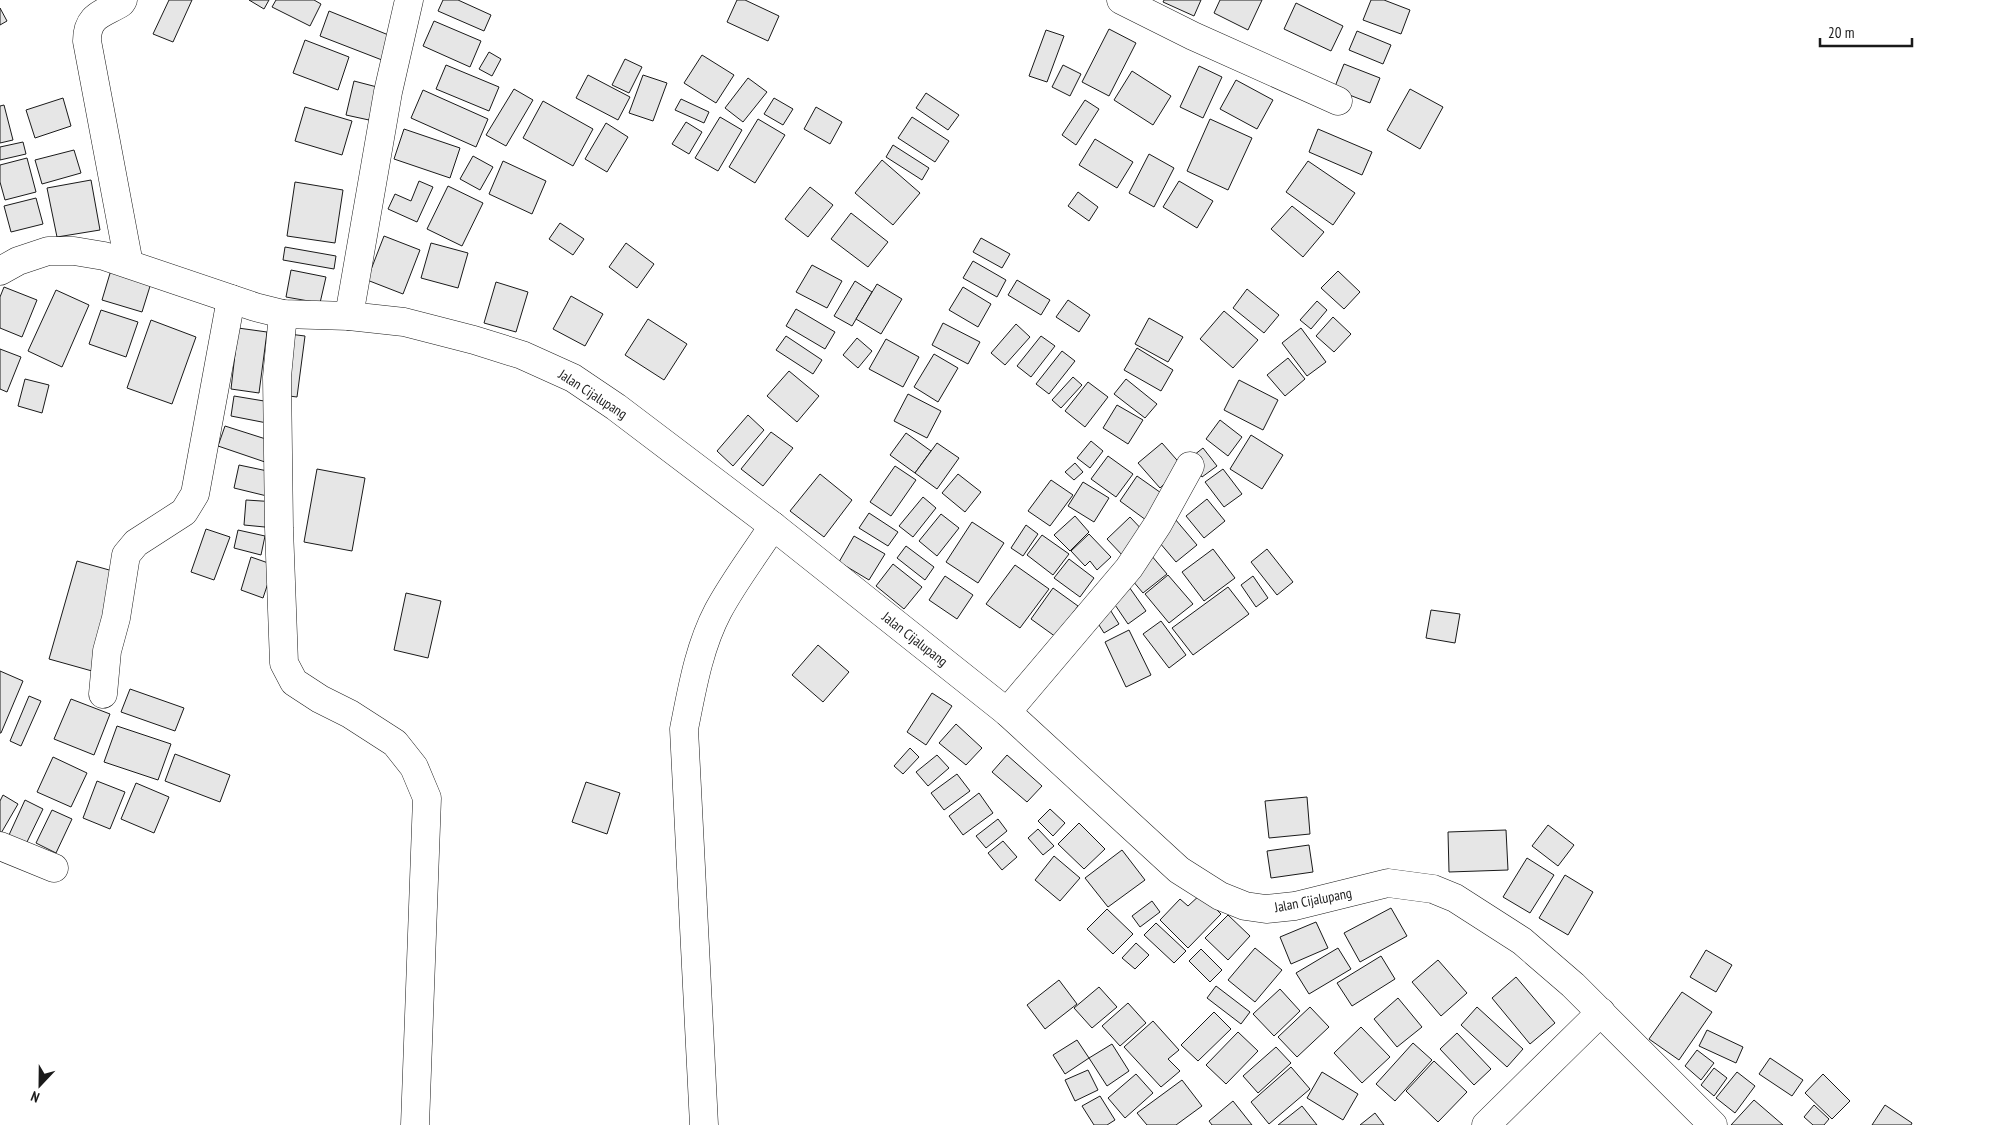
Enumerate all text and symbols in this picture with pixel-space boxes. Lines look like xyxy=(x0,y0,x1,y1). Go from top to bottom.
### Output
scale bar xyxy=(1820,15,1912,47)
text: 20 m xyxy=(1828,23,1854,42)
street label: Jalan Cijalupang xyxy=(554,365,631,423)
street label: Jalan Cijalupang xyxy=(878,607,951,670)
street label: Jalan Cijalupang xyxy=(1272,884,1353,916)
north arrow xyxy=(15,1060,65,1110)
text: N xyxy=(28,1087,42,1107)

